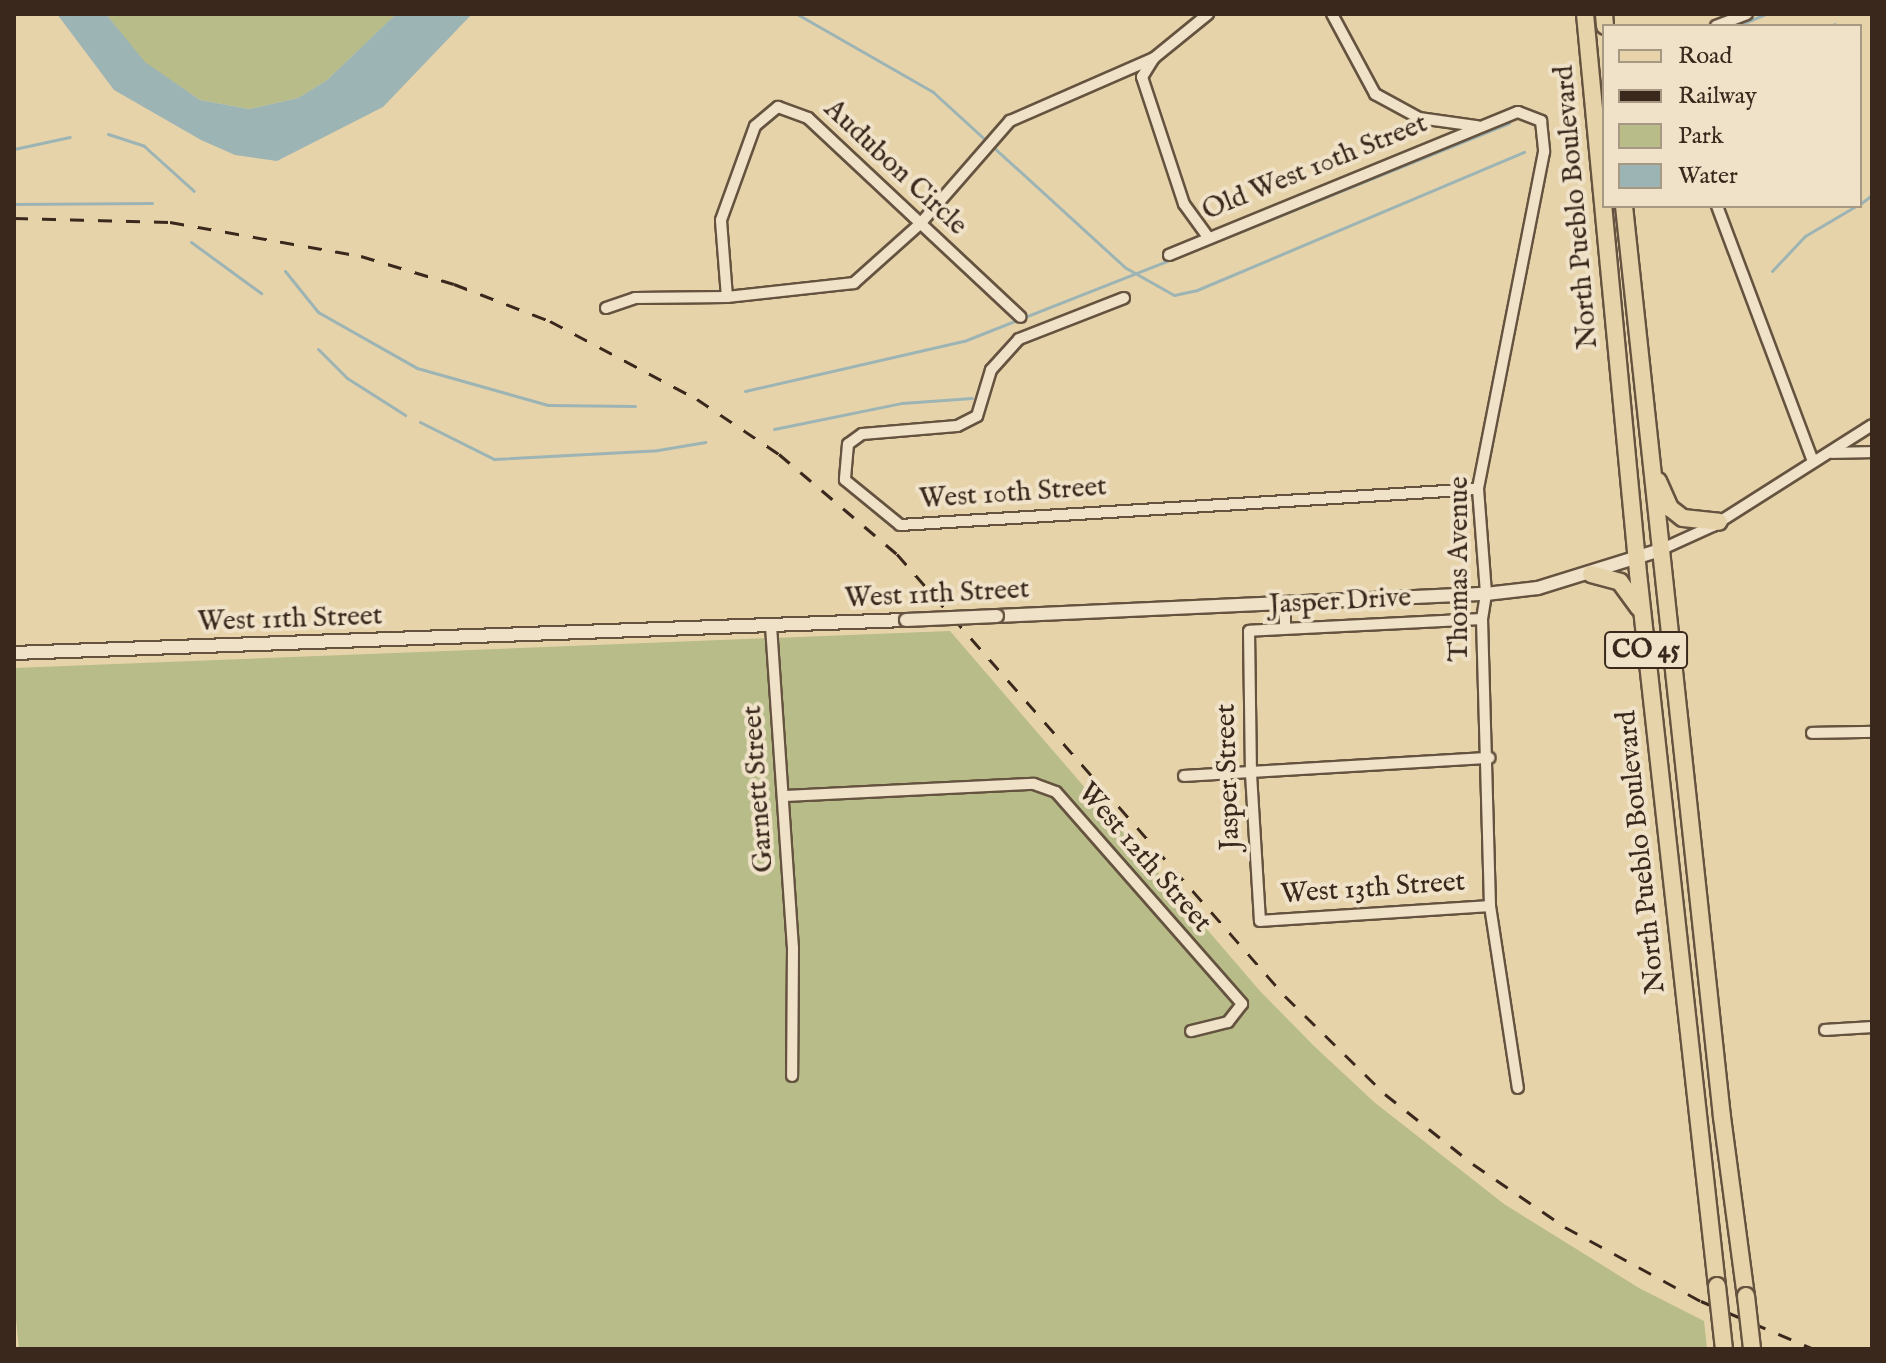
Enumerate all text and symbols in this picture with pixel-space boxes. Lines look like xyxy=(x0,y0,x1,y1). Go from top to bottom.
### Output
legend xyxy=(1602,24,1862,208)
text: Road xyxy=(1678,41,1732,72)
street label: North Pueblo Boulevard xyxy=(1548,64,1606,350)
text: Railway xyxy=(1678,81,1757,112)
street label: Audubon Circle xyxy=(816,93,974,243)
street label: Old West 10th Street xyxy=(1198,108,1432,228)
text: Park xyxy=(1678,121,1724,152)
text: Water xyxy=(1678,161,1738,192)
street label: West 10th Street xyxy=(918,471,1108,517)
street label: Thomas Avenue xyxy=(1443,476,1477,662)
street label: West 11th Street xyxy=(844,573,1030,617)
street label: Jasper Drive xyxy=(1268,582,1412,622)
street label: West 11th Street xyxy=(197,600,383,640)
road number: CO 45 xyxy=(1604,628,1688,672)
street label: Jasper Street xyxy=(1210,703,1248,851)
street label: Garnett Street xyxy=(736,704,782,874)
street label: North Pueblo Boulevard xyxy=(1610,709,1674,995)
street label: West 12th Street xyxy=(1070,776,1218,940)
street label: West 13th Street xyxy=(1280,866,1466,912)

